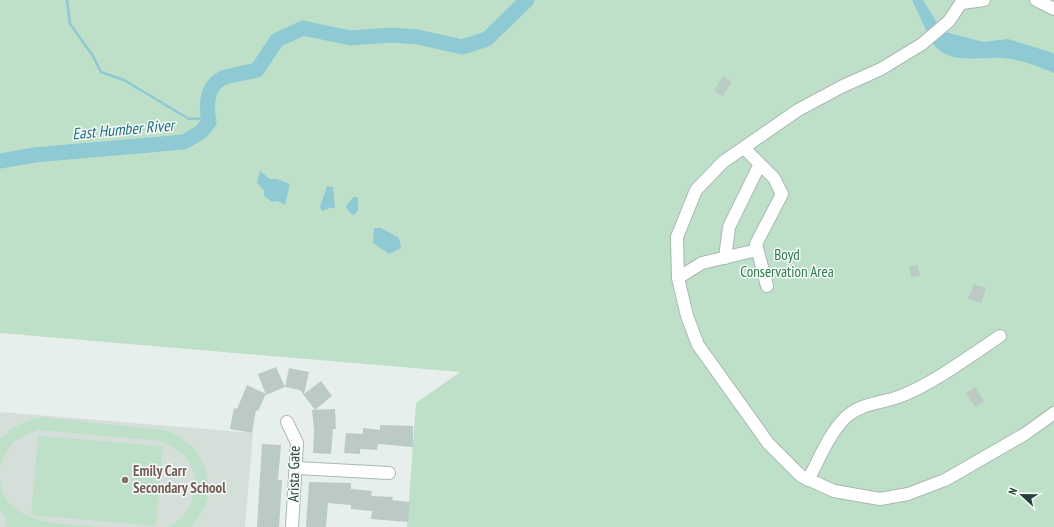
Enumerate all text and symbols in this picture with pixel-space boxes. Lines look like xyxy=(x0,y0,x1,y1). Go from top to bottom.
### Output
water label: East Humber River xyxy=(71,114,177,143)
park label: Boyd Conservation Area xyxy=(740,245,834,281)
street label: Arista Gate xyxy=(284,446,303,502)
place label: Emily Carr Secondary School xyxy=(133,461,226,497)
marker: Emily Carr Secondary School xyxy=(120,475,130,485)
north arrow xyxy=(1002,475,1042,515)
text: N xyxy=(1005,486,1020,497)

